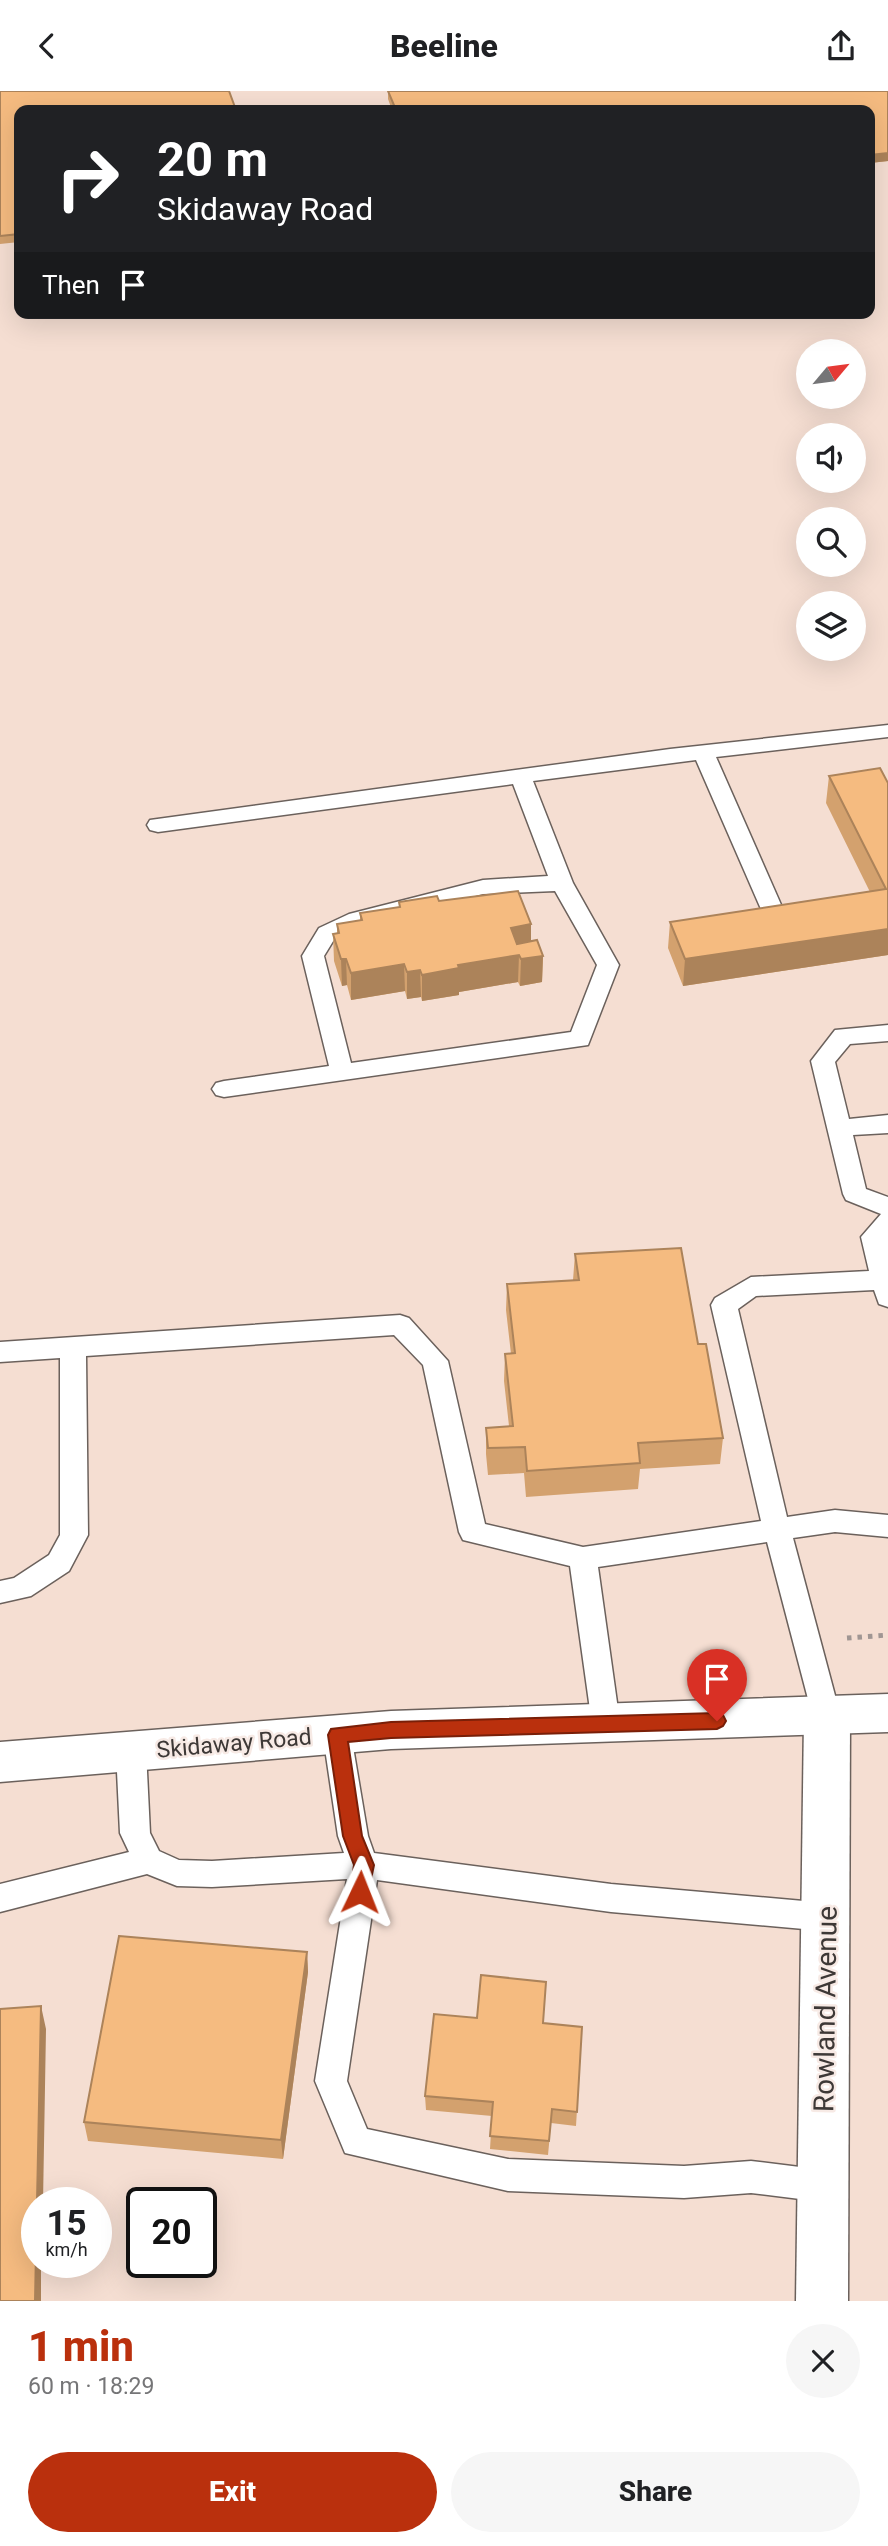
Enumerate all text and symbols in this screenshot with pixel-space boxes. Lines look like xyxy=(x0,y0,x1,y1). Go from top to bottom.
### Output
icon: back xyxy=(28,27,66,65)
text: Beeline xyxy=(390,27,498,65)
icon: share xyxy=(822,27,860,65)
text: 20 m xyxy=(157,131,268,188)
icon: right xyxy=(42,133,133,224)
text: Skidaway Road xyxy=(157,190,373,228)
icon: arrive xyxy=(114,266,152,304)
text: Then xyxy=(42,270,100,300)
north arrow xyxy=(796,339,866,409)
map controls xyxy=(796,339,866,661)
button: sound xyxy=(796,423,866,493)
button: search xyxy=(796,507,866,577)
button: layers xyxy=(796,591,866,661)
pin xyxy=(687,1649,747,1721)
icon: arrive xyxy=(698,1660,736,1698)
street label: Skidaway Road xyxy=(155,1723,313,1764)
position arrow xyxy=(323,1855,397,1929)
street label: Rowland Avenue xyxy=(807,1906,844,2112)
speed limit sign: 20 xyxy=(126,2187,217,2278)
text: 15 xyxy=(46,2203,87,2244)
text: km/h xyxy=(45,2239,88,2260)
text: 1 min xyxy=(28,2322,134,2371)
button: close xyxy=(786,2324,860,2398)
text: 60 m · 18:29 xyxy=(28,2373,154,2400)
button: Exit xyxy=(28,2452,437,2532)
button: Share xyxy=(451,2452,860,2532)

